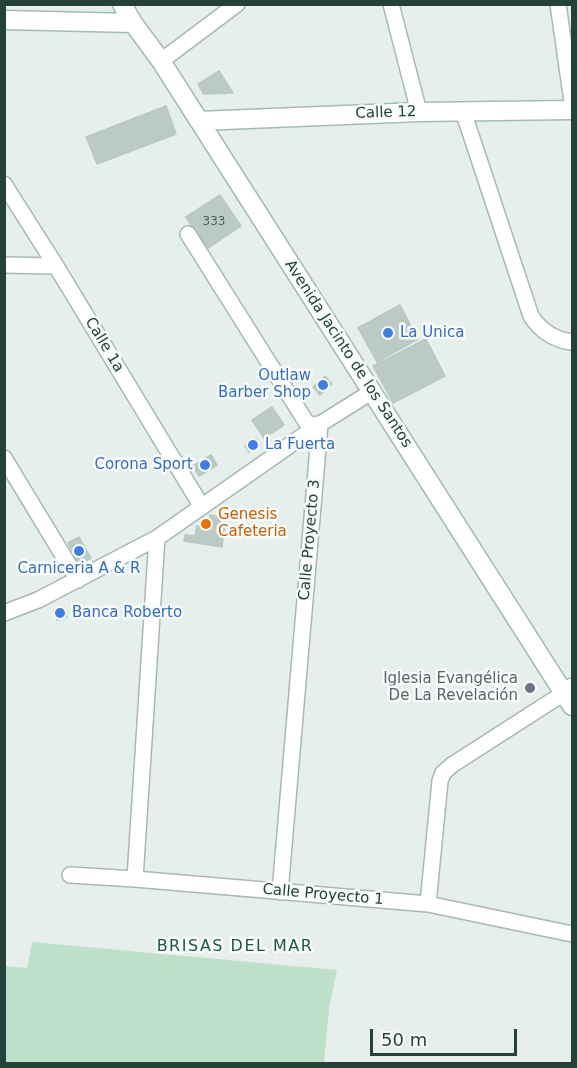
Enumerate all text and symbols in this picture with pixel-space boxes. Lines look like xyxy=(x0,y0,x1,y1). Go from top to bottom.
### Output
street label: Calle 12 xyxy=(355,103,417,123)
house number: 333 xyxy=(203,215,225,229)
street label: Avenida Jacinto de los Santos xyxy=(280,257,416,451)
street label: Calle 1a xyxy=(81,314,127,376)
place label: La Unica xyxy=(400,324,464,342)
marker: La Unica xyxy=(381,326,395,340)
place label: Outlaw Barber Shop xyxy=(218,367,311,402)
marker: Outlaw Barber Shop xyxy=(316,378,330,392)
place label: La Fuerta xyxy=(265,436,335,454)
marker: La Fuerta xyxy=(246,438,260,452)
place label: Corona Sport xyxy=(95,456,193,474)
marker: Corona Sport xyxy=(198,458,212,472)
street label: Calle Proyecto 3 xyxy=(296,479,324,601)
place label: Genesis Cafeteria xyxy=(218,506,287,541)
marker: Genesis Cafeteria xyxy=(199,517,213,531)
marker: Carniceria A & R xyxy=(72,544,86,558)
place label: Carniceria A & R xyxy=(18,560,140,578)
place label: Banca Roberto xyxy=(72,604,182,622)
marker: Banca Roberto xyxy=(53,606,67,620)
place label: Iglesia Evangélica De La Revelación xyxy=(383,670,518,705)
marker: Iglesia Evangélica De La Revelación xyxy=(523,681,537,695)
street label: Calle Proyecto 1 xyxy=(262,881,384,909)
district label: BRISAS DEL MAR xyxy=(157,937,313,957)
scale bar xyxy=(373,1017,520,1055)
text: 50 m xyxy=(381,1029,427,1050)

